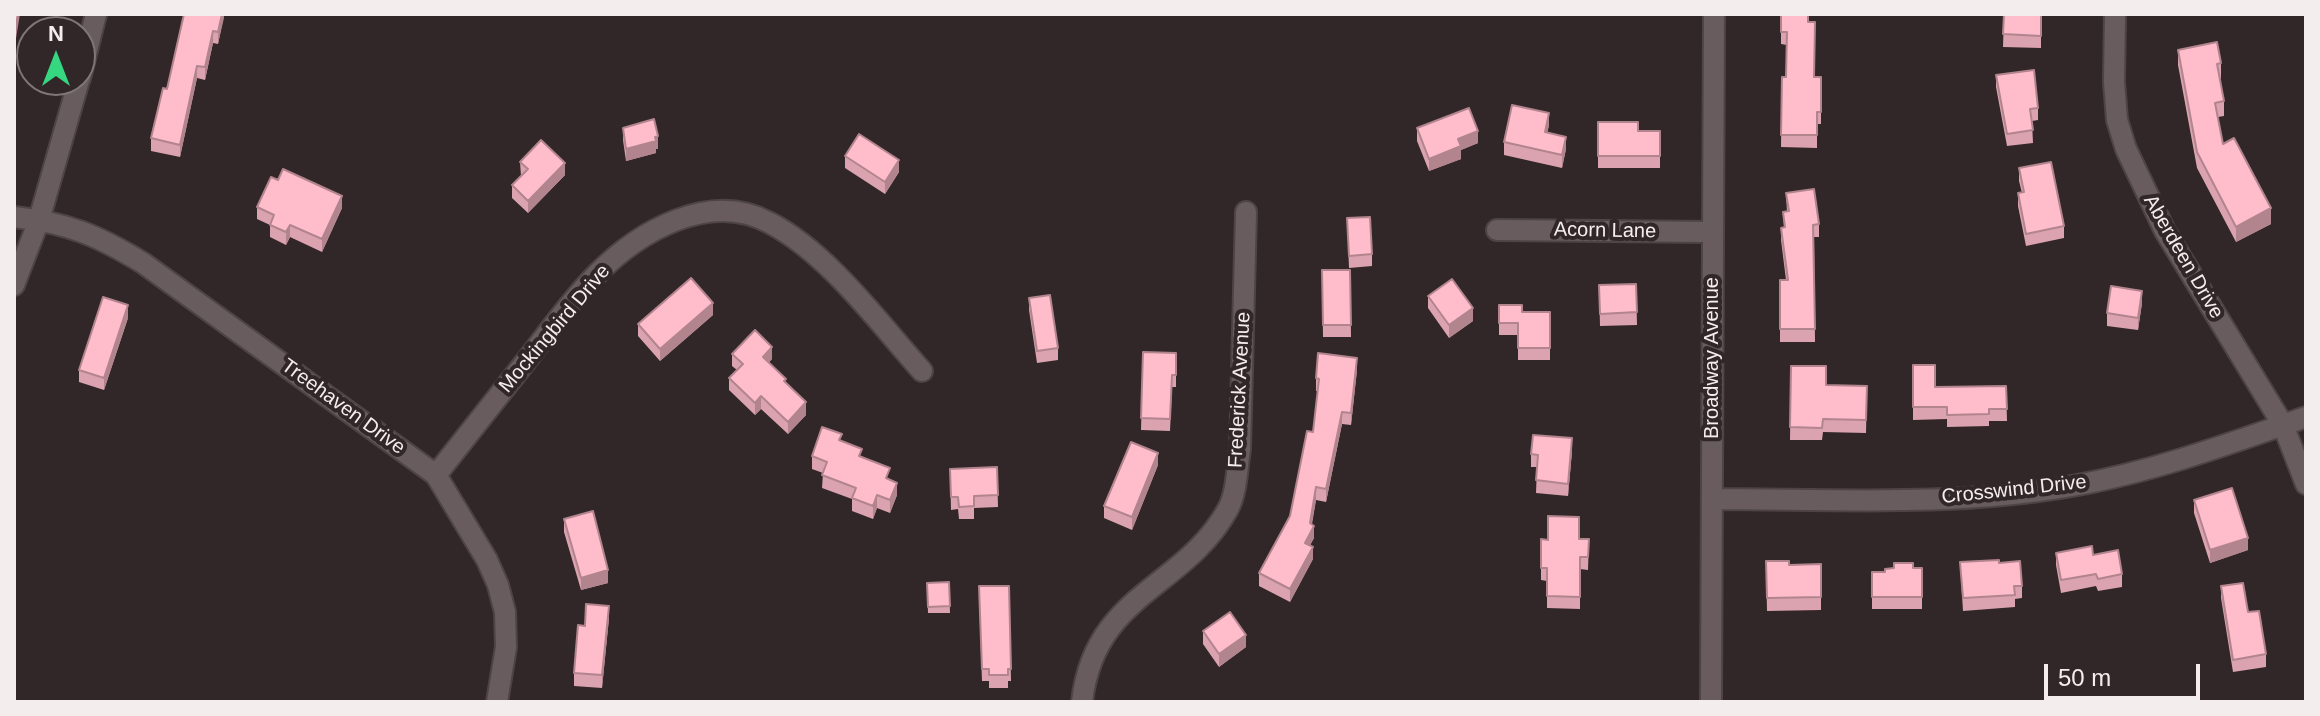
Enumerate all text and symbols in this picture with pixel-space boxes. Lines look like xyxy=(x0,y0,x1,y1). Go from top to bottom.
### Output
north arrow xyxy=(16,16,96,96)
text: N xyxy=(48,21,64,46)
street label: Aberdeen Drive xyxy=(2138,191,2228,323)
street label: Acorn Lane xyxy=(1554,218,1656,244)
street label: Mockingbird Drive xyxy=(494,260,616,398)
street label: Broadway Avenue xyxy=(1700,277,1724,439)
street label: Frederick Avenue xyxy=(1224,311,1256,469)
street label: Treehaven Drive xyxy=(276,354,410,460)
street label: Crosswind Drive xyxy=(1940,470,2088,510)
scale bar xyxy=(2048,648,2204,698)
text: 50 m xyxy=(2058,664,2111,691)

